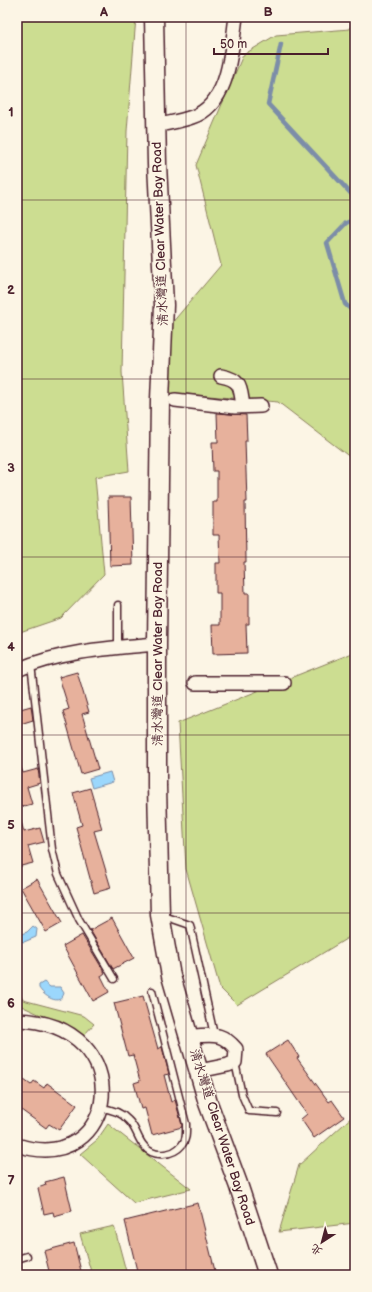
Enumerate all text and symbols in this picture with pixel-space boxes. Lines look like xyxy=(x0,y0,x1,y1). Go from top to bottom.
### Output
text: A xyxy=(99,4,108,20)
text: B xyxy=(263,4,273,20)
scale bar xyxy=(214,30,328,56)
text: 50 m xyxy=(220,37,247,52)
text: 1 xyxy=(8,104,14,120)
street label: 清水灣道 Clear Water Bay Road xyxy=(149,142,171,326)
text: 2 xyxy=(7,282,15,298)
text: 3 xyxy=(7,460,15,476)
street label: 清水灣道 Clear Water Bay Road xyxy=(150,562,166,746)
text: 4 xyxy=(7,639,15,655)
text: 5 xyxy=(7,817,15,833)
text: 6 xyxy=(7,995,15,1011)
street label: 清水灣道 Clear Water Bay Road xyxy=(186,1047,258,1227)
text: 7 xyxy=(7,1173,15,1189)
north arrow xyxy=(302,1222,342,1262)
text: 北 xyxy=(308,1241,325,1258)

